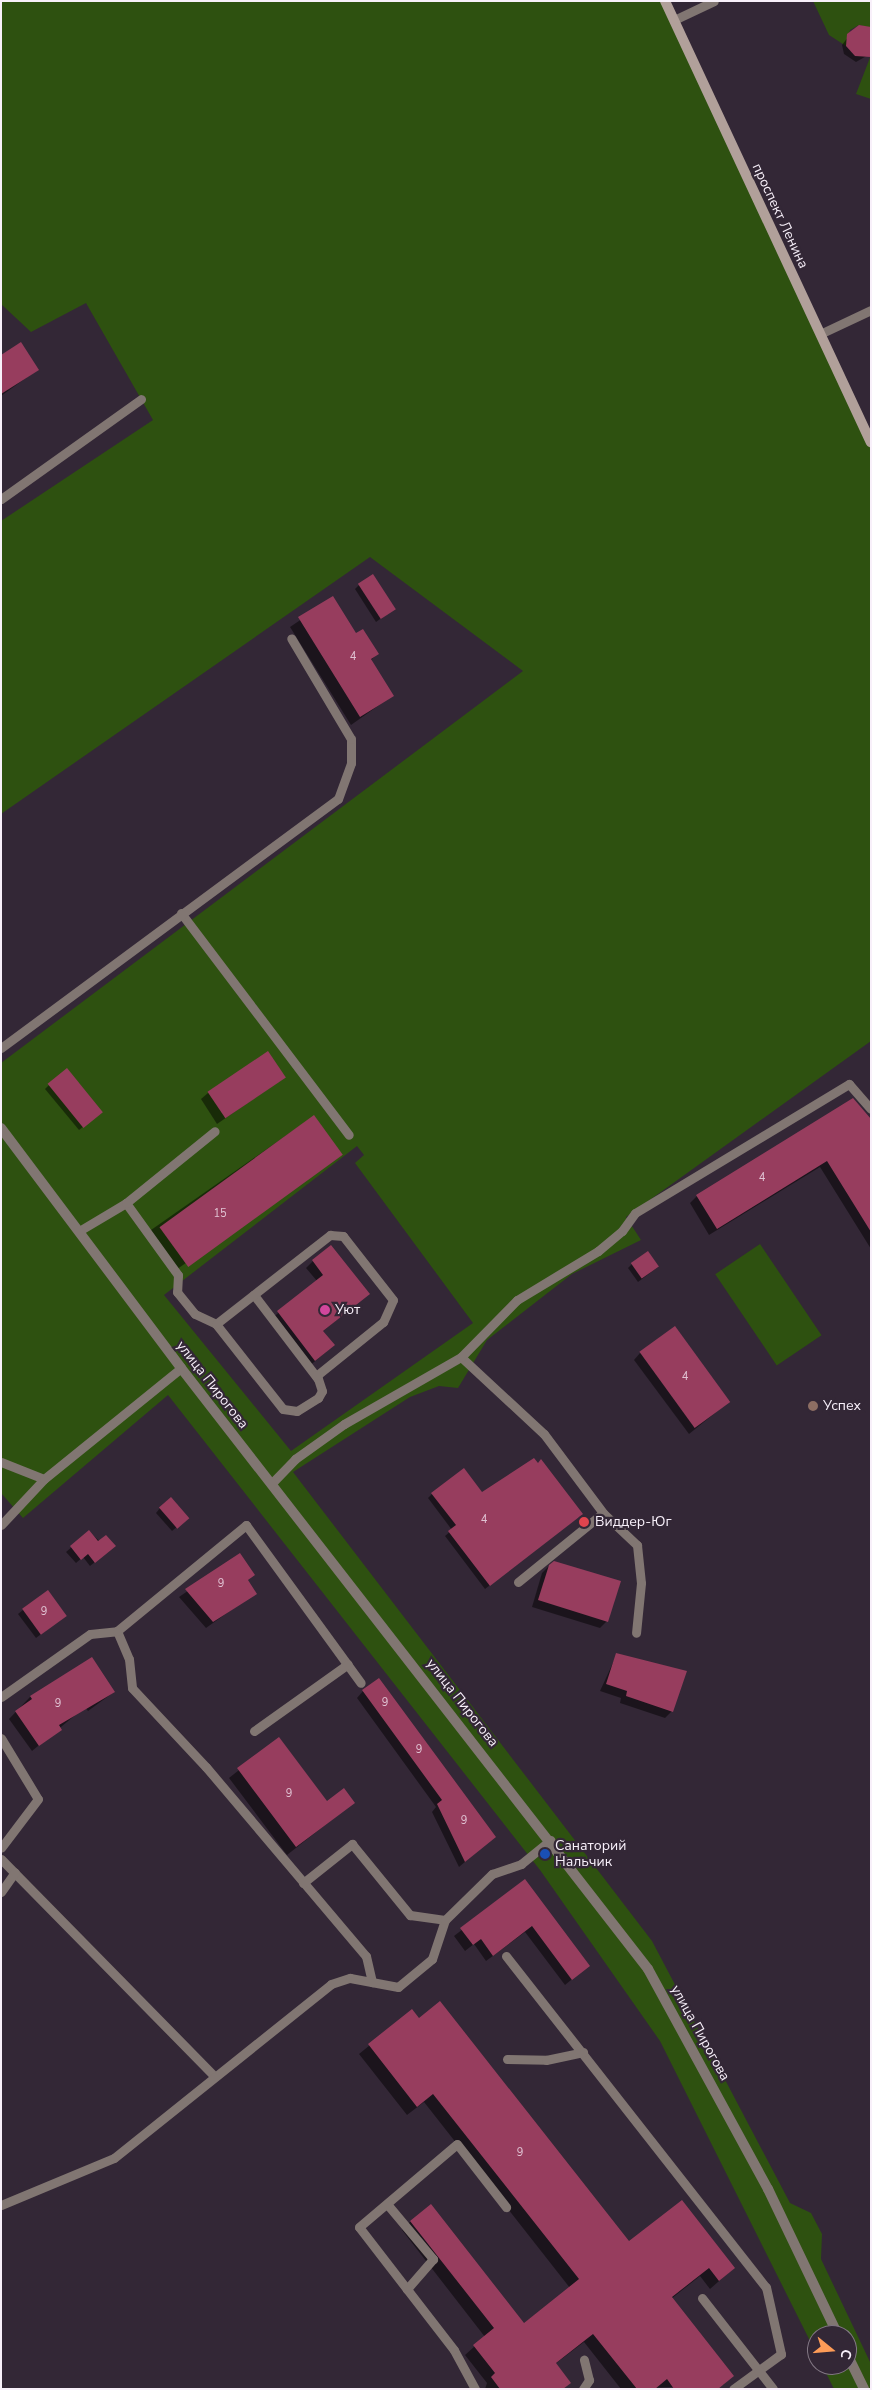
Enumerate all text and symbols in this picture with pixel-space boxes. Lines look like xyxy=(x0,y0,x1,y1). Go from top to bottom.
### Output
street label: проспект Ленина xyxy=(748,161,812,271)
house number: 4 xyxy=(350,650,356,664)
house number: 4 xyxy=(759,1171,765,1185)
house number: 15 xyxy=(213,1207,227,1221)
place label: Уют xyxy=(335,1302,360,1318)
marker: Уют xyxy=(319,1304,331,1316)
street label: улица Пирогова xyxy=(172,1338,252,1432)
house number: 4 xyxy=(682,1370,688,1384)
place label: Успех xyxy=(823,1398,861,1414)
marker: Успех xyxy=(807,1400,819,1412)
house number: 4 xyxy=(481,1513,487,1527)
place label: Виддер-Юг xyxy=(595,1514,672,1530)
marker: Виддер-Юг xyxy=(577,1515,591,1529)
house number: 9 xyxy=(218,1577,224,1591)
house number: 9 xyxy=(41,1605,47,1619)
street label: улица Пирогова xyxy=(422,1656,502,1750)
house number: 9 xyxy=(382,1696,388,1710)
house number: 9 xyxy=(55,1697,61,1711)
house number: 9 xyxy=(416,1743,422,1757)
house number: 9 xyxy=(286,1787,292,1801)
house number: 9 xyxy=(461,1814,467,1828)
place label: Санаторий Нальчик xyxy=(555,1838,626,1870)
marker: Санаторий Нальчик xyxy=(539,1848,551,1860)
street label: улица Пирогова xyxy=(667,1982,733,2084)
house number: 9 xyxy=(517,2146,523,2160)
north arrow xyxy=(807,2325,857,2375)
text: С xyxy=(835,2347,856,2362)

